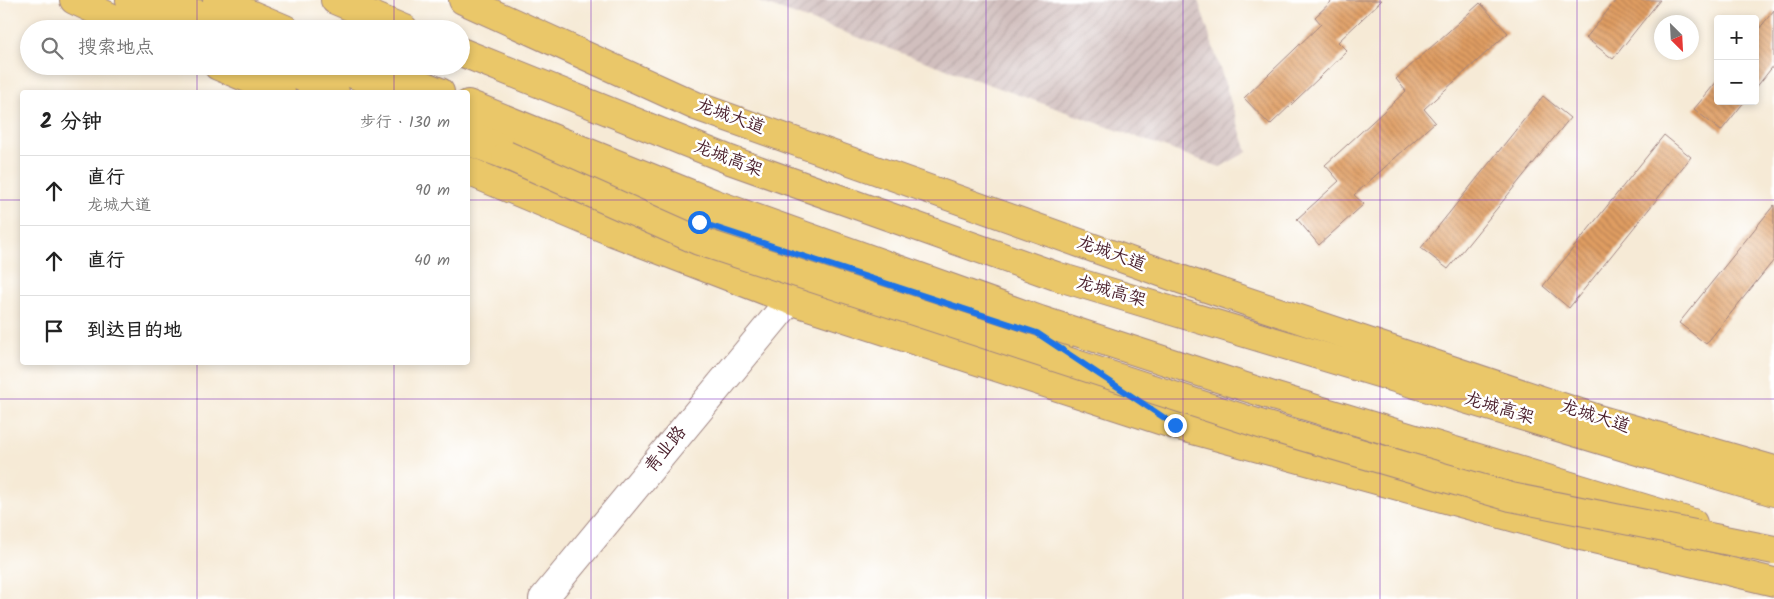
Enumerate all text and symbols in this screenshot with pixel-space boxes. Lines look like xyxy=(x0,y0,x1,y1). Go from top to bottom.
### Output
north arrow xyxy=(1654,15,1699,60)
map controls xyxy=(1714,15,1759,105)
button: + xyxy=(1714,15,1759,60)
search box xyxy=(20,20,470,75)
text: 搜索地点 xyxy=(78,33,154,63)
icon: search xyxy=(38,34,66,62)
button: − xyxy=(1714,60,1759,105)
street label: 龙城大道 xyxy=(691,91,769,143)
text: 2 分钟 xyxy=(40,106,102,139)
text: 步行 · 130 m xyxy=(360,110,450,135)
street label: 龙城高架 xyxy=(689,133,767,185)
text: 直行 xyxy=(87,163,125,193)
icon: ahead xyxy=(40,177,68,205)
text: 90 m xyxy=(415,178,450,203)
text: 龙城大道 xyxy=(87,193,151,218)
route start xyxy=(688,211,711,234)
street label: 龙城大道 xyxy=(1072,228,1150,280)
text: 直行 xyxy=(87,246,125,276)
icon: ahead xyxy=(40,247,68,275)
text: 40 m xyxy=(414,248,450,273)
street label: 龙城高架 xyxy=(1072,268,1150,316)
text: 到达目的地 xyxy=(87,316,182,346)
icon: arrive xyxy=(40,317,68,345)
street label: 龙城高架 xyxy=(1460,385,1538,433)
street label: 龙城大道 xyxy=(1556,392,1634,442)
route end xyxy=(1164,414,1187,437)
street label: 青业路 xyxy=(638,420,694,480)

